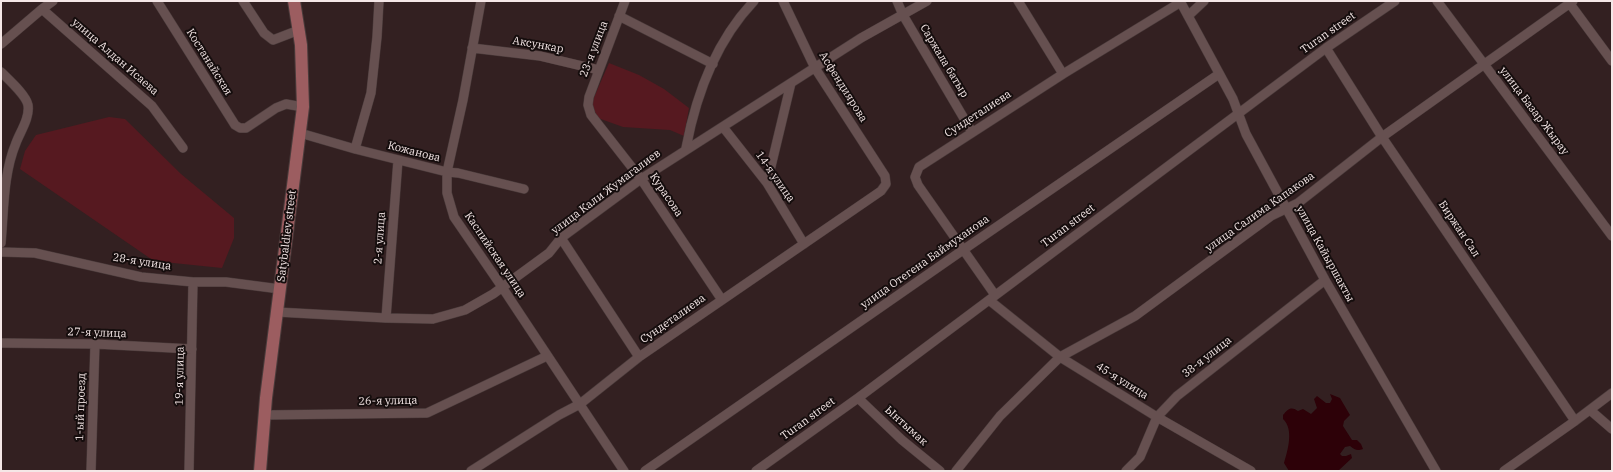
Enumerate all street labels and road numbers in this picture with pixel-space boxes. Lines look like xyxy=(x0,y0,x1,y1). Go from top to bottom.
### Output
street label: Turan street xyxy=(1298,9,1358,57)
street label: улица Алдан Исаева xyxy=(69,16,161,98)
street label: 23-я улица xyxy=(577,19,611,79)
street label: Саржала батыр xyxy=(917,22,971,100)
street label: Костанайская xyxy=(183,26,235,98)
street label: Аксункар xyxy=(511,34,565,56)
street label: Асфендиярова xyxy=(816,49,870,125)
street label: улица Базар Жырау xyxy=(1497,64,1571,158)
street label: Сундеталиева xyxy=(942,88,1014,140)
street label: Кожанова xyxy=(386,139,442,165)
street label: улица Кали Жумагалиев xyxy=(549,147,663,237)
street label: 14-я улица xyxy=(753,149,797,205)
street label: улица Салима Капакова xyxy=(1203,169,1317,255)
street label: Курасова xyxy=(647,171,685,219)
street label: Satybaldiev street xyxy=(275,189,299,283)
street label: Биржан Сал xyxy=(1435,198,1483,260)
street label: Turan street xyxy=(1038,201,1098,251)
street label: улица Кайыршакты xyxy=(1293,204,1357,304)
street label: Каспийская улица xyxy=(461,210,529,300)
street label: 2-я улица xyxy=(372,211,388,265)
street label: улица Отегена Баймуханова xyxy=(858,212,992,312)
street label: 28-я улица xyxy=(112,251,172,273)
street label: Сундеталиева xyxy=(638,292,708,346)
street label: 27-я улица xyxy=(67,325,127,341)
street label: 38-я улица xyxy=(1180,334,1234,380)
street label: 19-я улица xyxy=(173,346,187,406)
street label: 45-я улица xyxy=(1093,360,1151,402)
street label: 1-ый проезд xyxy=(73,373,89,441)
street label: 26-я улица xyxy=(358,394,418,408)
street label: Turan street xyxy=(778,395,838,443)
street label: Ынтымак xyxy=(882,404,930,448)

